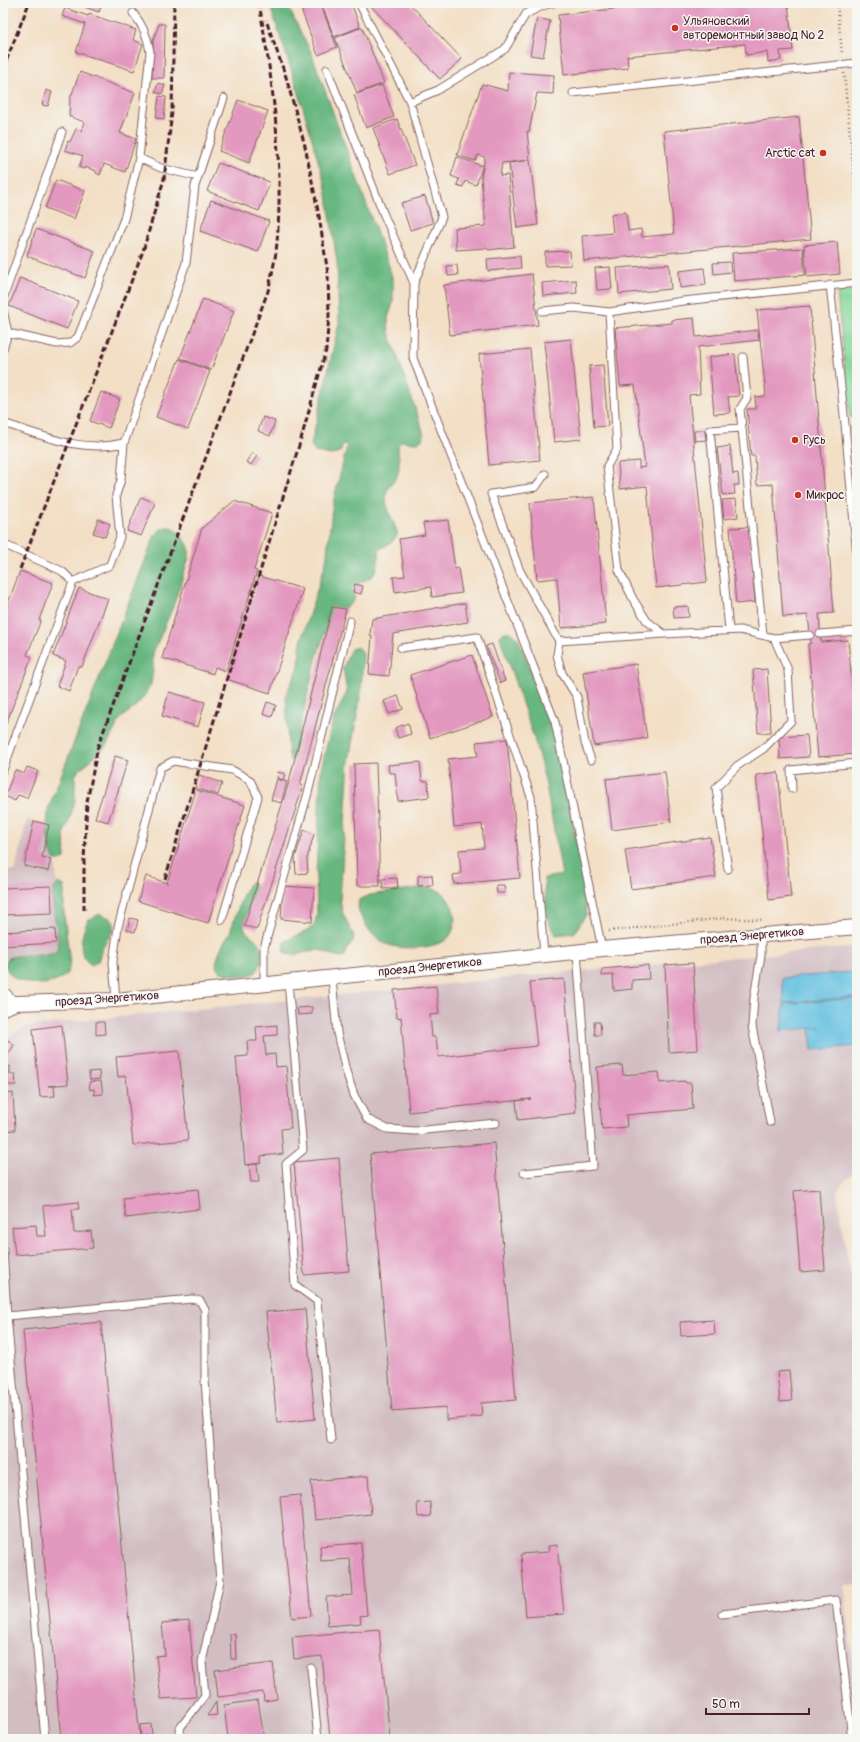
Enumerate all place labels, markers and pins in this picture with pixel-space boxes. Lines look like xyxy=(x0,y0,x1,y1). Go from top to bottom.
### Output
place label: Ульяновский авторемонтный завод № 2 xyxy=(683,14,825,43)
marker: Ульяновский авторемонтный завод № 2 xyxy=(670,23,680,33)
place label: Arctic cat xyxy=(765,146,815,161)
marker: Arctic cat xyxy=(818,148,828,158)
place label: Русь xyxy=(803,433,826,448)
marker: Русь xyxy=(790,435,800,445)
place label: Микрос xyxy=(806,488,844,503)
marker: Микрос xyxy=(793,490,803,500)

